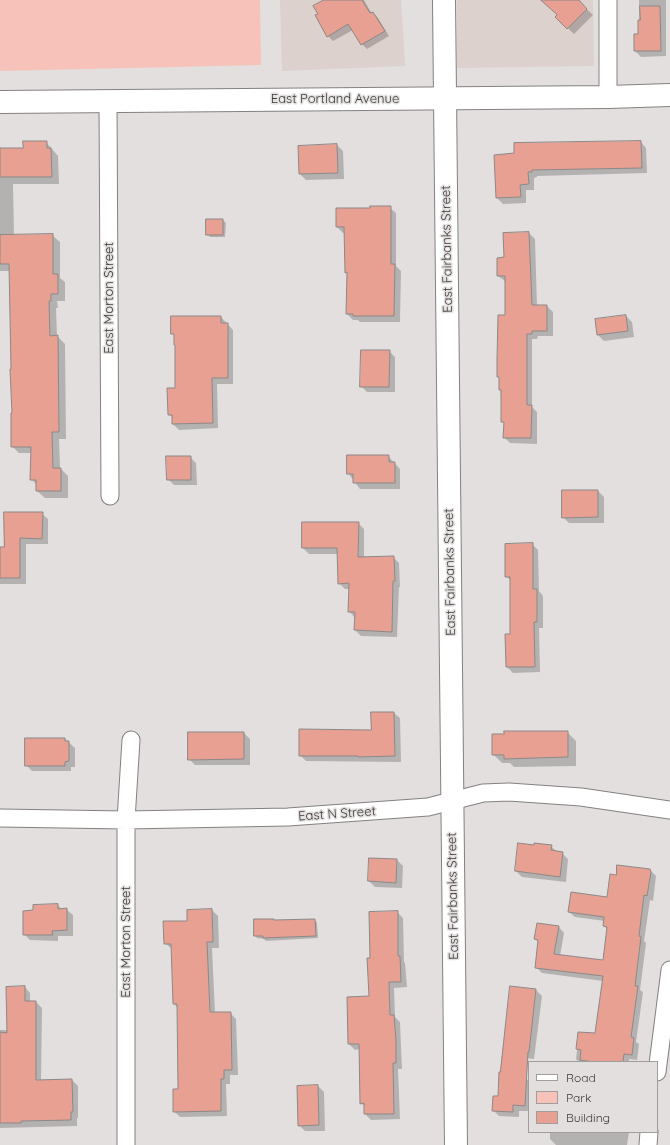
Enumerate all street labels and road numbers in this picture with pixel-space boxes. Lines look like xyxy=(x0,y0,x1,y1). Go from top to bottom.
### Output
street label: East Portland Avenue xyxy=(271,91,399,107)
street label: East Fairbanks Street xyxy=(438,185,456,313)
street label: East Morton Street xyxy=(101,242,117,354)
street label: East Fairbanks Street xyxy=(441,508,459,636)
street label: East N Street xyxy=(298,804,376,824)
street label: East Fairbanks Street xyxy=(444,832,462,960)
street label: East Morton Street xyxy=(118,886,134,998)

